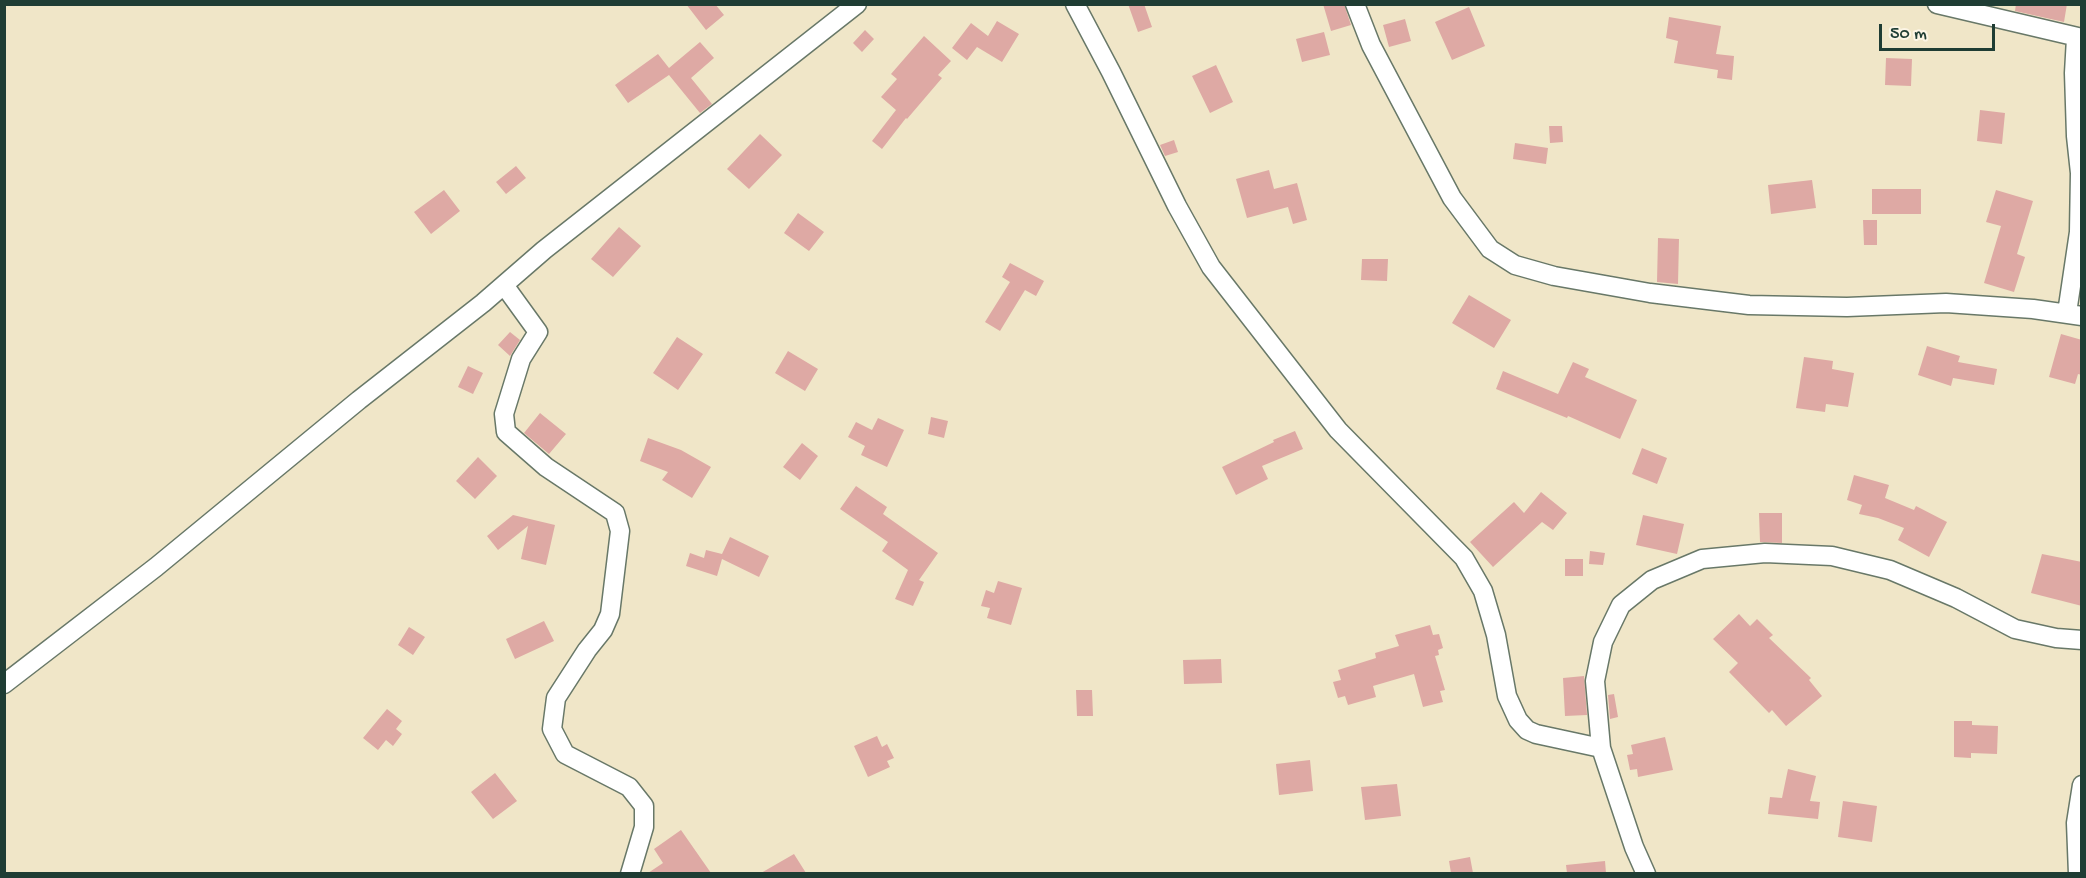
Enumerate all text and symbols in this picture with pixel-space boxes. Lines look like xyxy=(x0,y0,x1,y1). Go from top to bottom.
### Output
scale bar xyxy=(1882,12,1998,50)
text: 50 m xyxy=(1890,24,1927,45)

